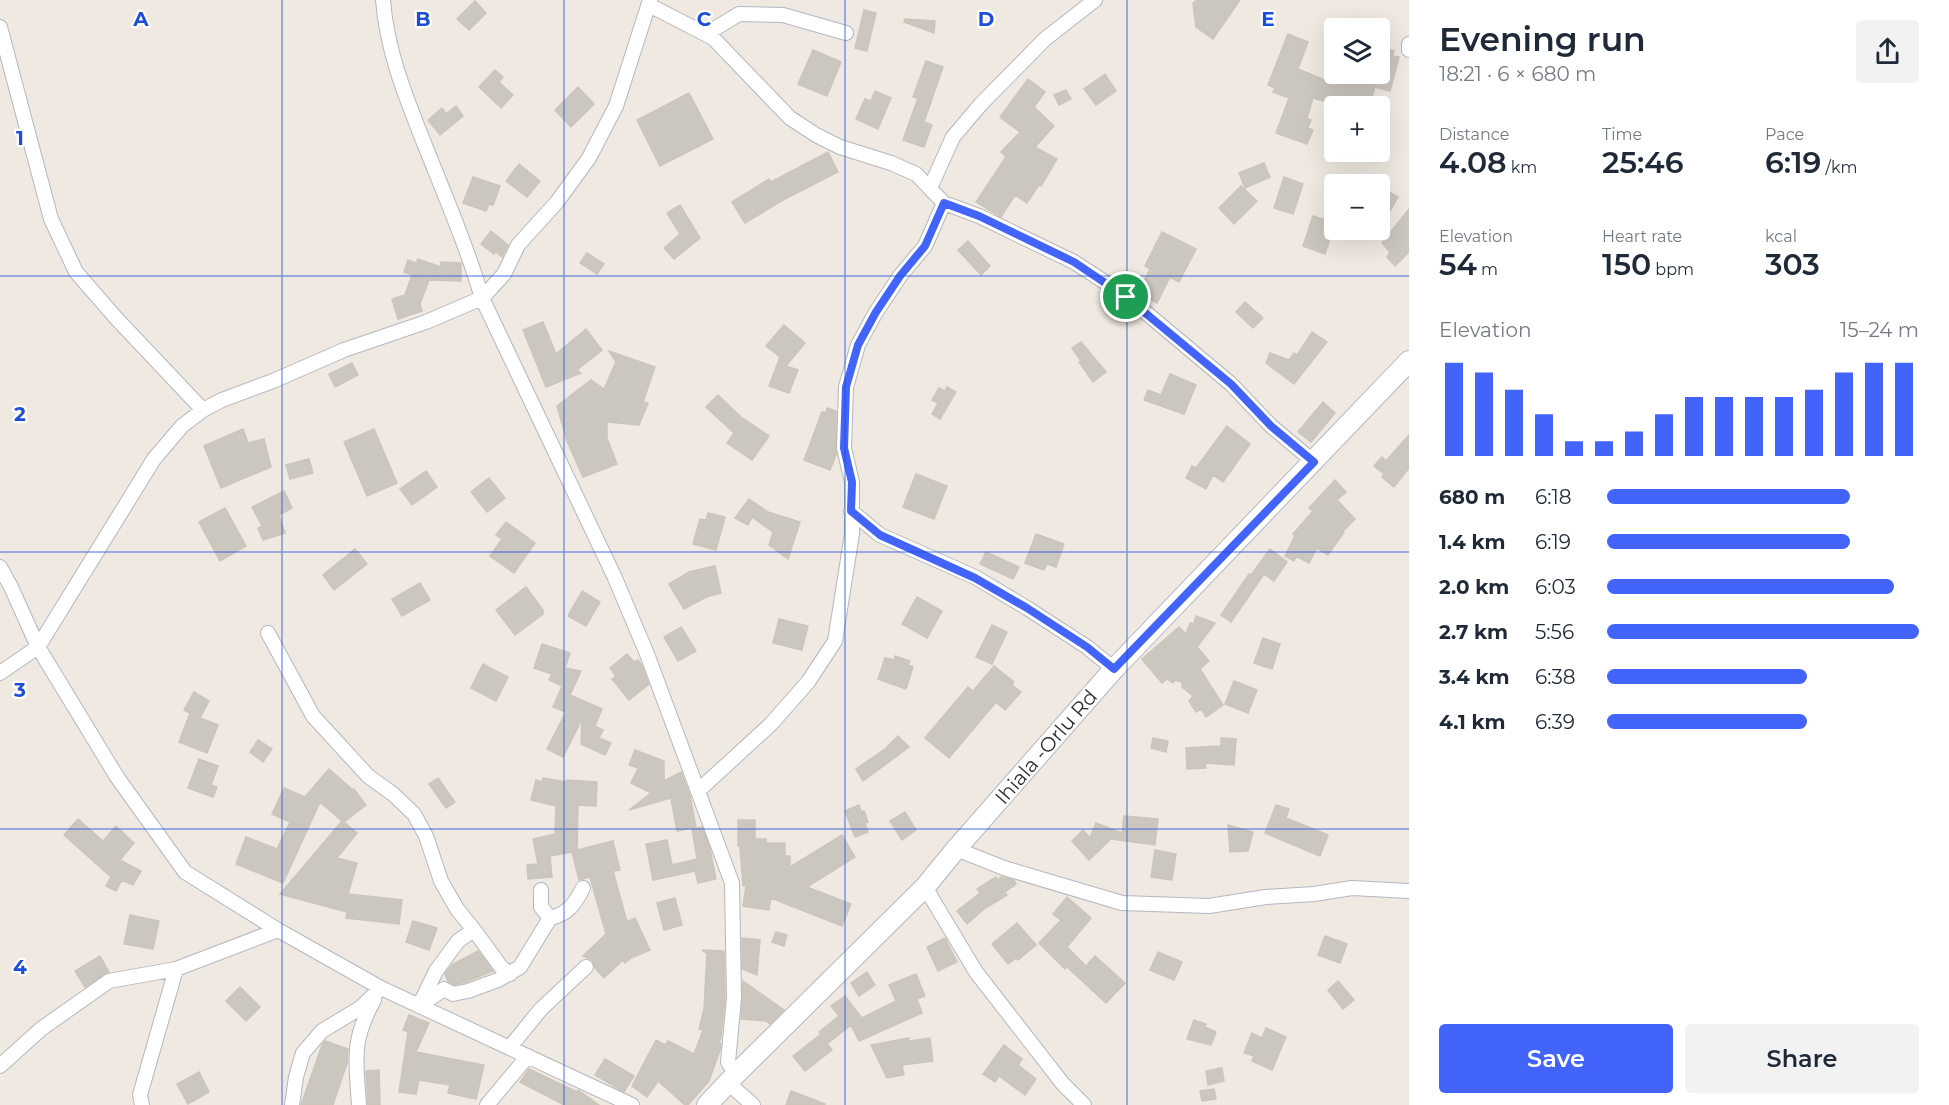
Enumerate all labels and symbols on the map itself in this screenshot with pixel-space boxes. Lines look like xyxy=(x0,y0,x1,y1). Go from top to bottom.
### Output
text: A xyxy=(132,7,149,31)
text: B xyxy=(415,7,431,31)
text: C xyxy=(697,7,712,31)
text: D xyxy=(978,7,994,31)
text: E xyxy=(1261,7,1275,31)
text: 1 xyxy=(16,126,24,150)
pin xyxy=(1100,271,1151,322)
text: 2 xyxy=(14,402,26,426)
text: 3 xyxy=(13,678,26,702)
street label: Ihiala -Orlu Rd xyxy=(990,685,1102,809)
text: 4 xyxy=(13,955,27,979)

